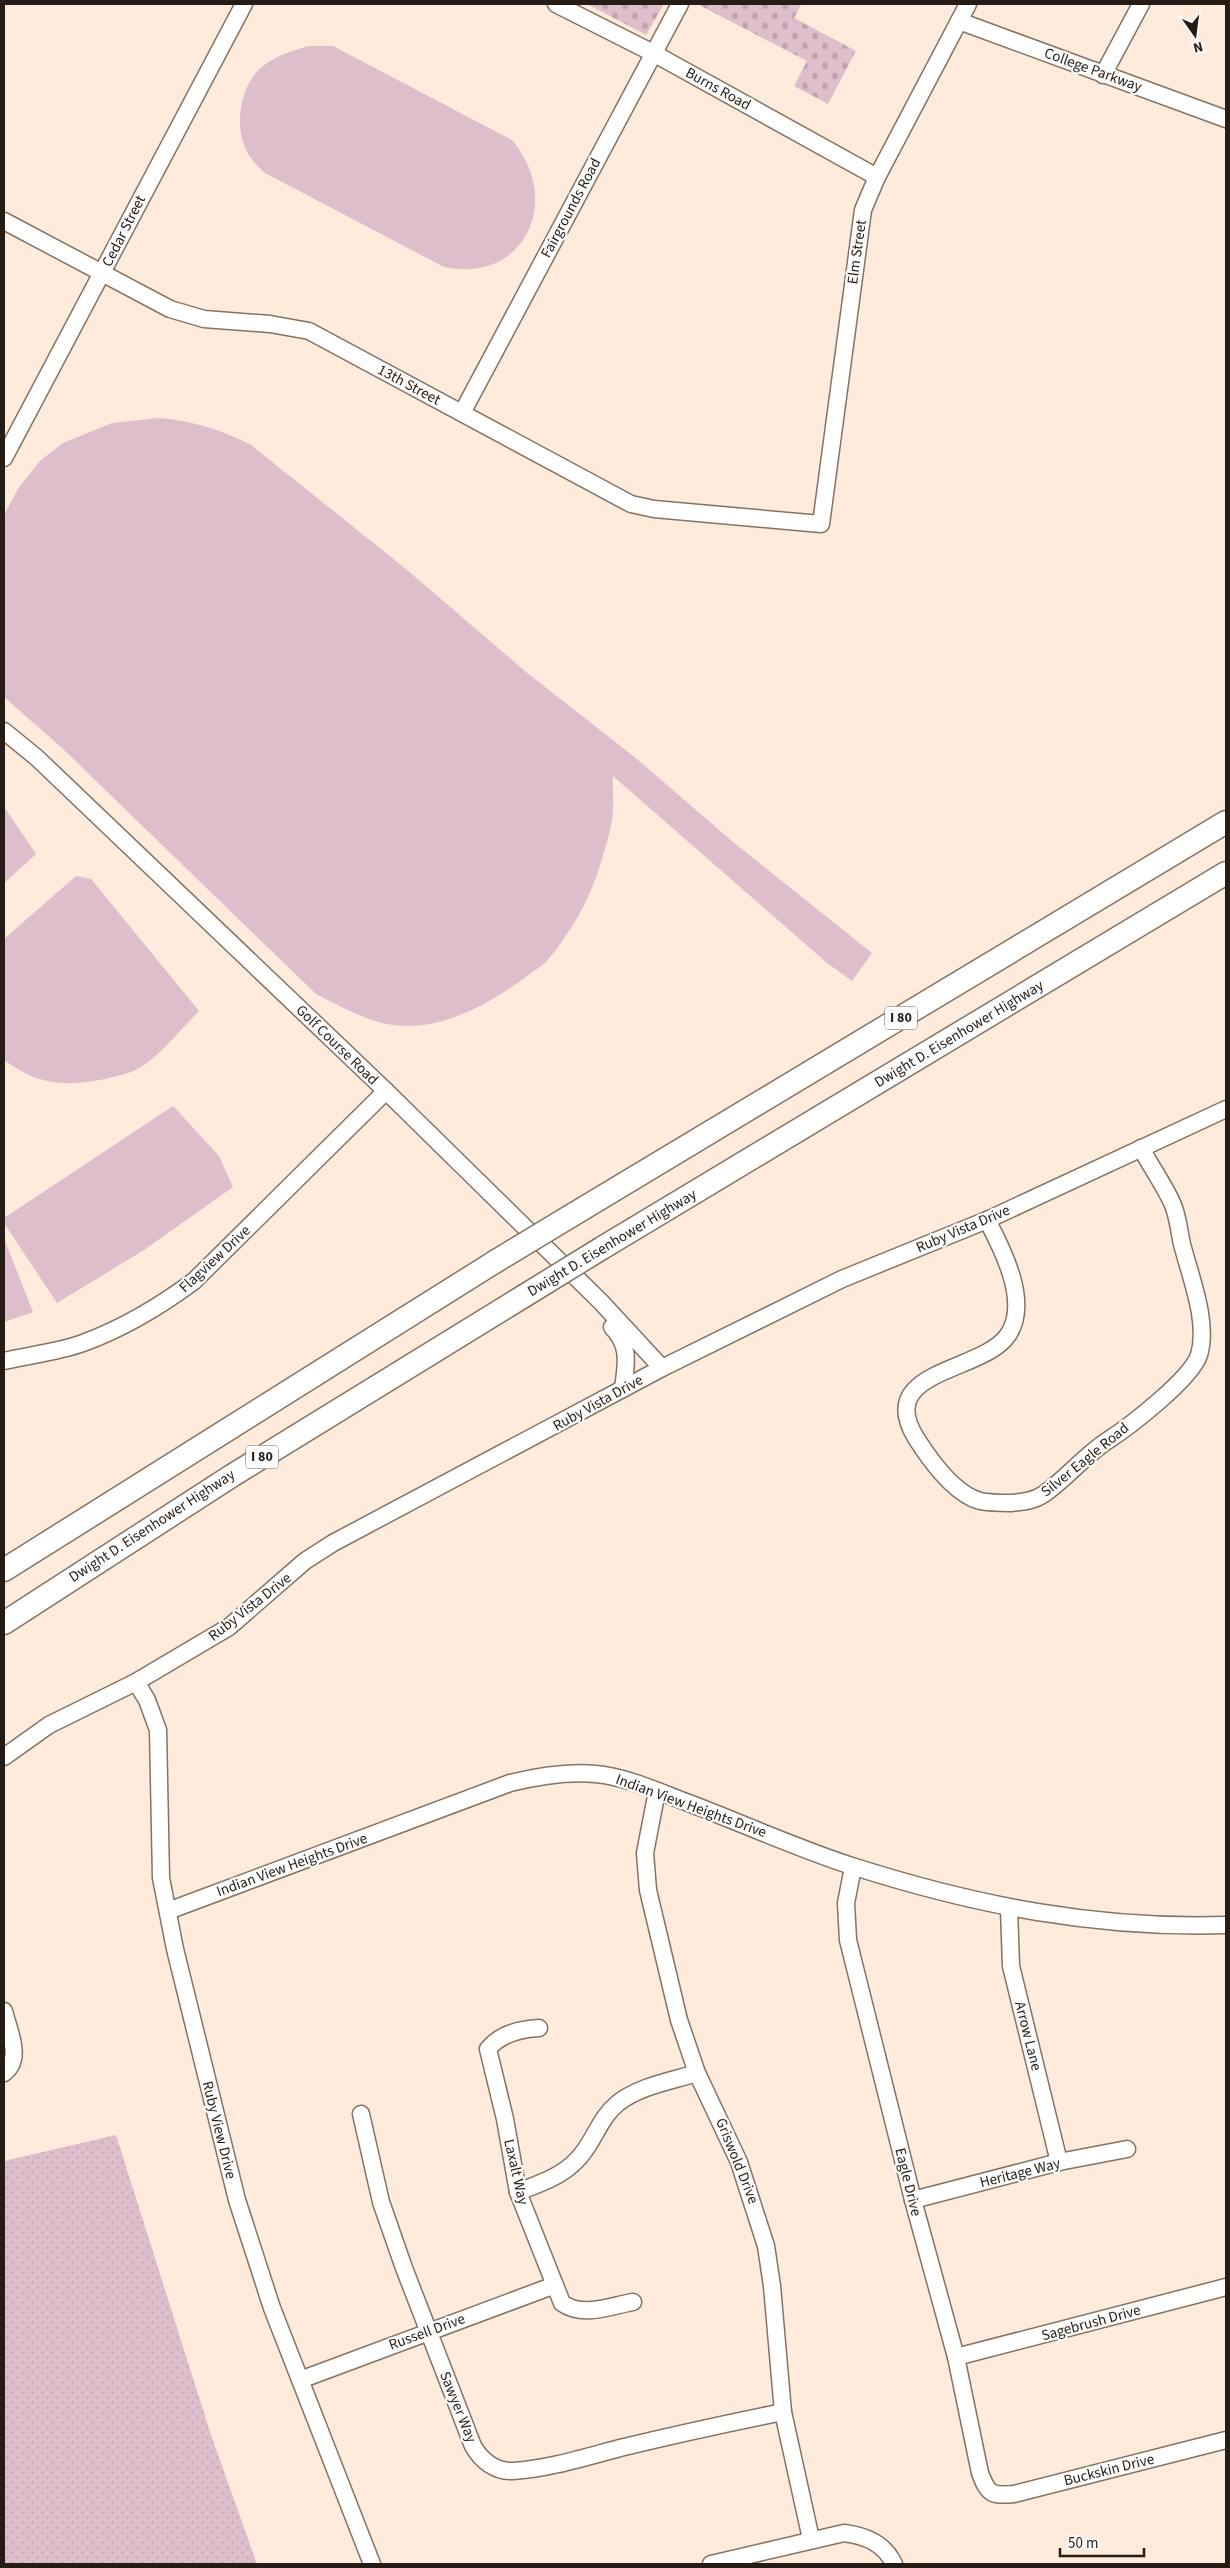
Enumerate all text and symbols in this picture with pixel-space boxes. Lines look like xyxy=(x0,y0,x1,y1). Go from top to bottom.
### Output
north arrow xyxy=(1170,10,1220,60)
text: N xyxy=(1191,36,1205,57)
street label: College Parkway xyxy=(1041,43,1145,97)
street label: Burns Road xyxy=(681,62,755,116)
street label: Fairgrounds Road xyxy=(536,154,606,262)
street label: Cedar Street xyxy=(97,192,151,270)
street label: Elm Street xyxy=(842,218,872,286)
street label: 13th Street xyxy=(374,360,444,410)
street label: Dwight D. Eisenhower Highway xyxy=(870,975,1048,1093)
street label: Golf Course Road xyxy=(291,1000,383,1090)
road number: I 80 xyxy=(885,1006,917,1030)
street label: Dwight D. Eisenhower Highway xyxy=(523,1184,701,1302)
street label: Ruby Vista Drive xyxy=(913,1200,1013,1258)
street label: Flagview Drive xyxy=(175,1220,255,1298)
street label: Ruby Vista Drive xyxy=(549,1370,647,1436)
street label: Silver Eagle Road xyxy=(1037,1418,1133,1502)
road number: I 80 xyxy=(246,1445,278,1468)
street label: Dwight D. Eisenhower Highway xyxy=(65,1464,239,1588)
street label: Ruby Vista Drive xyxy=(204,1568,296,1646)
street label: Indian View Heights Drive xyxy=(613,1769,769,1843)
street label: Indian View Heights Drive xyxy=(214,1828,370,1902)
street label: Arrow Lane xyxy=(1009,1999,1047,2073)
street label: Ruby View Drive xyxy=(197,2079,241,2181)
street label: Griswold Drive xyxy=(710,2115,764,2207)
street label: Laxalt Way xyxy=(498,2137,534,2207)
street label: Eagle Drive xyxy=(889,2146,927,2218)
street label: Heritage Way xyxy=(978,2153,1062,2193)
street label: Sagebrush Drive xyxy=(1039,2300,1143,2346)
street label: Russell Drive xyxy=(386,2308,468,2356)
street label: Sawyer Way xyxy=(434,2368,482,2446)
street label: Buckskin Drive xyxy=(1062,2449,1156,2491)
scale bar xyxy=(1060,2526,1144,2558)
text: 50 m xyxy=(1068,2533,1098,2554)

